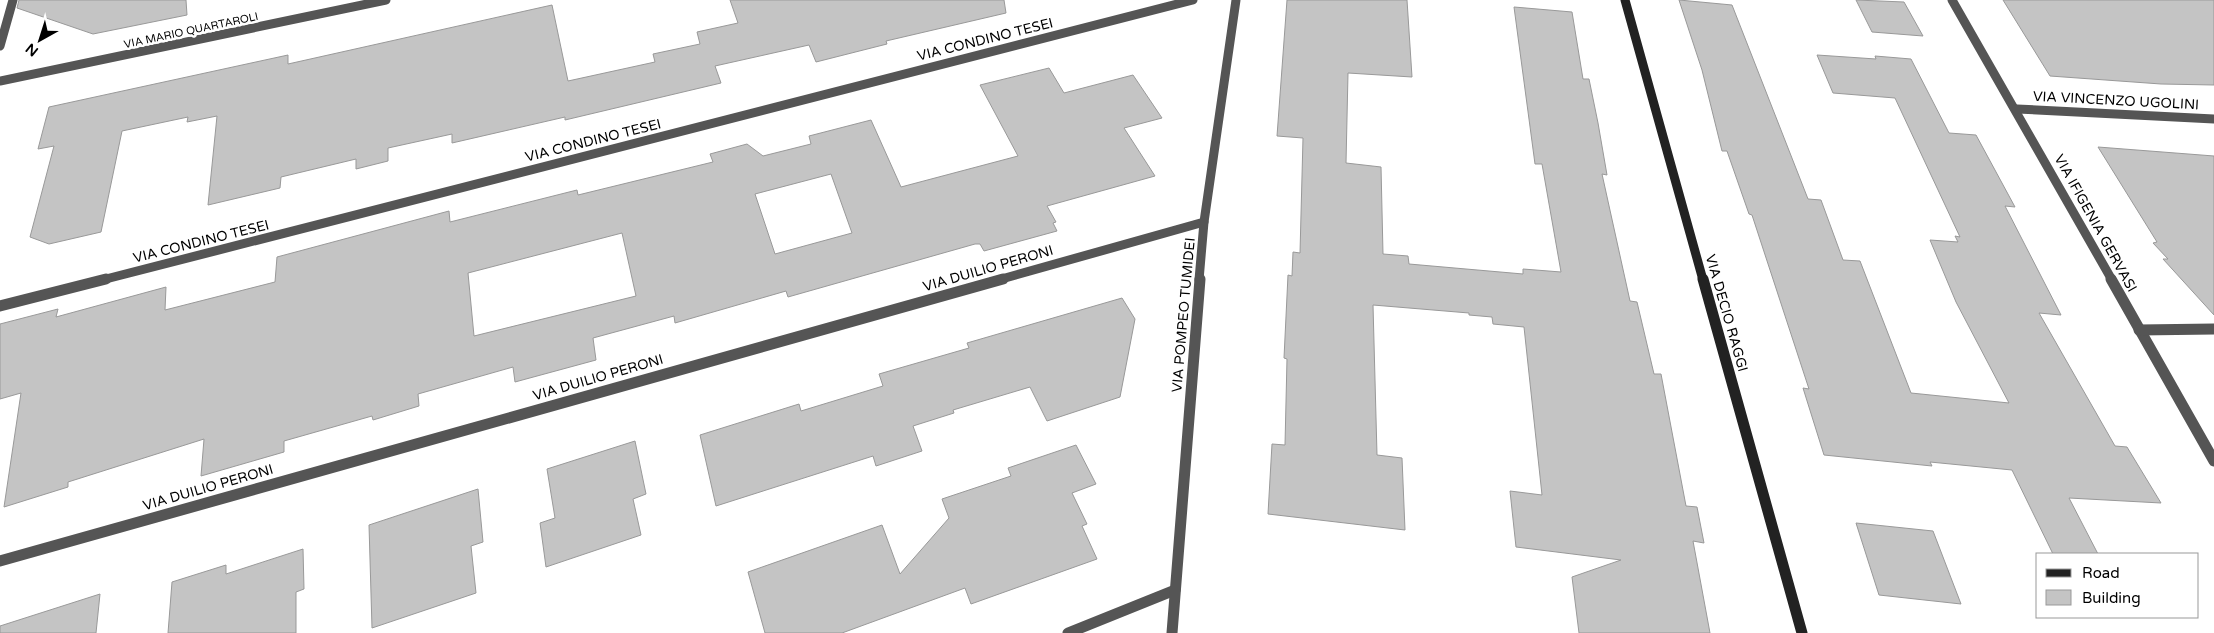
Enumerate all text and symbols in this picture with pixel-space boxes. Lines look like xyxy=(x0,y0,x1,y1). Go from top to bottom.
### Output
street label: VIA MARIO QUARTAROLI xyxy=(123,10,259,51)
street label: VIA CONDINO TESEI xyxy=(915,14,1055,65)
north arrow xyxy=(15,15,65,65)
text: N xyxy=(22,40,42,60)
street label: VIA VINCENZO UGOLINI xyxy=(2032,88,2200,113)
street label: VIA CONDINO TESEI xyxy=(523,115,663,166)
street label: VIA IFIGENIA GERVASI xyxy=(2051,151,2141,295)
street label: VIA CONDINO TESEI xyxy=(131,216,271,267)
street label: VIA POMPEO TUMIDEI xyxy=(1168,237,1199,393)
street label: VIA DUILIO PERONI xyxy=(921,242,1055,295)
street label: VIA DECIO RAGGI xyxy=(1702,253,1751,374)
street label: VIA DUILIO PERONI xyxy=(531,351,665,404)
street label: VIA DUILIO PERONI xyxy=(141,461,275,514)
legend xyxy=(2036,553,2199,618)
text: Road xyxy=(2082,564,2120,582)
text: Building xyxy=(2082,589,2141,607)

